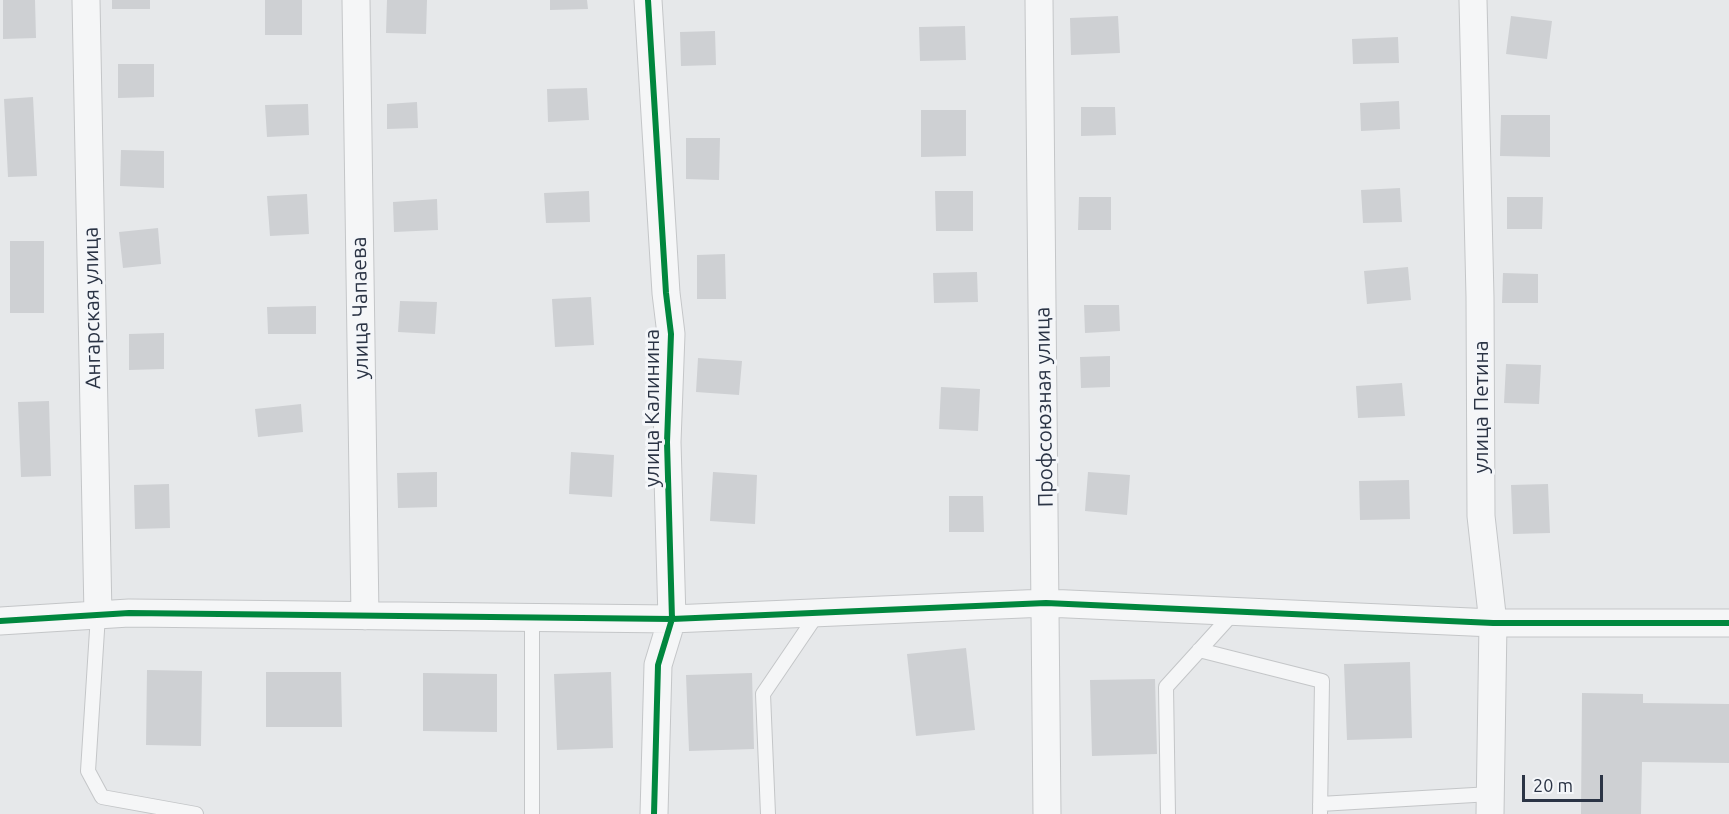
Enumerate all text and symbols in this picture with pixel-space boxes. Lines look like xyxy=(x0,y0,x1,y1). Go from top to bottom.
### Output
street label: Ангарская улица xyxy=(78,227,106,389)
street label: улица Чапаева xyxy=(346,236,374,380)
street label: Профсоюзная улица xyxy=(1030,307,1058,507)
street label: улица Калинина xyxy=(639,329,665,487)
street label: улица Петина xyxy=(1468,340,1494,474)
scale bar xyxy=(1525,763,1606,801)
text: 20 m xyxy=(1533,775,1573,795)

